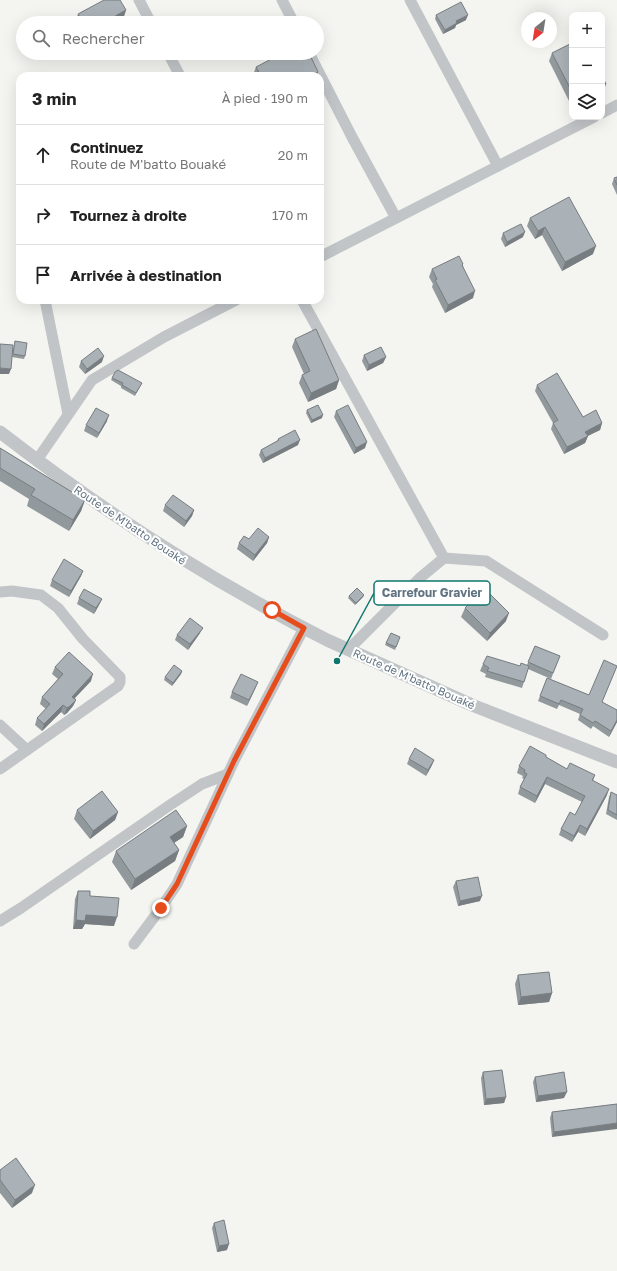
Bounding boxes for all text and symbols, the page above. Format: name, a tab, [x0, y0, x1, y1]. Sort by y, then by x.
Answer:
north arrow	[521, 12, 557, 48]
map controls	[569, 12, 605, 120]
button: +	[569, 12, 605, 48]
search box	[16, 16, 324, 60]
icon: search	[30, 27, 52, 49]
text: Rechercher	[62, 29, 145, 47]
button: −	[569, 48, 605, 84]
button: layers	[569, 84, 605, 120]
text: 3 min	[32, 88, 76, 109]
text: À pied · 190 m	[222, 90, 308, 106]
text: Continuez	[70, 138, 143, 156]
icon: ahead	[32, 144, 54, 166]
text: 20 m	[278, 147, 308, 163]
text: Route de M'batto Bouaké	[70, 156, 226, 172]
icon: right	[32, 204, 54, 226]
text: Tournez à droite	[70, 206, 187, 224]
text: 170 m	[272, 207, 308, 223]
icon: arrive	[32, 264, 54, 286]
text: Arrivée à destination	[70, 266, 222, 284]
street label: Route de M'batto Bouaké	[72, 482, 189, 567]
callout: Carrefour Gravier	[374, 581, 490, 605]
text: Carrefour Gravier	[382, 585, 482, 600]
route start	[263, 601, 281, 619]
street label: Route de M'batto Bouaké	[351, 646, 477, 711]
route end	[152, 899, 170, 917]

